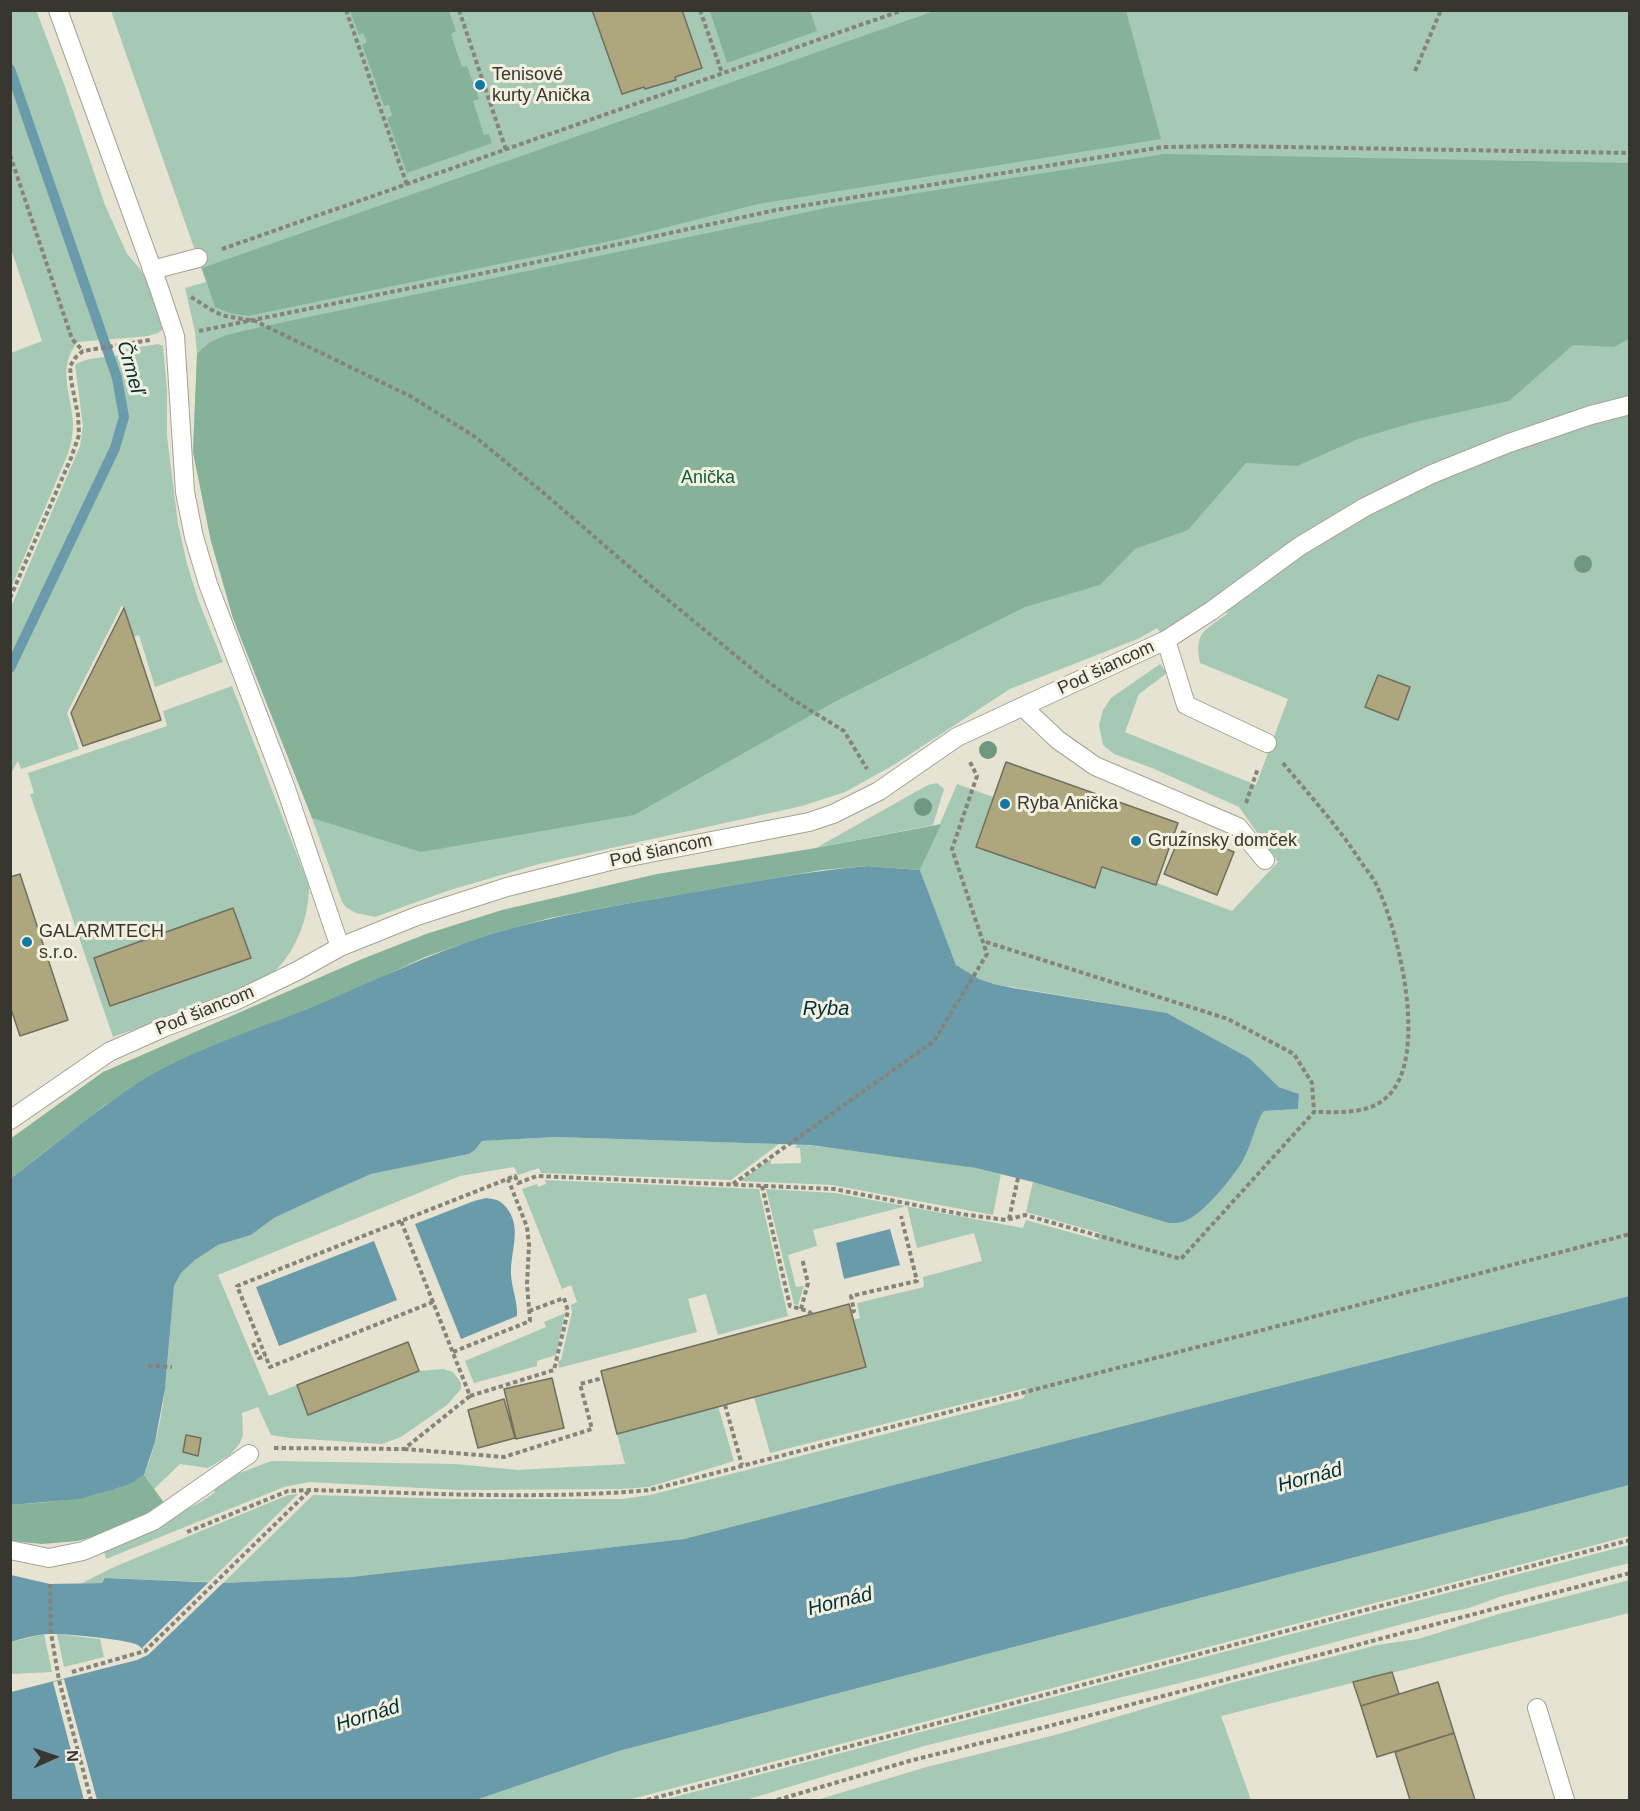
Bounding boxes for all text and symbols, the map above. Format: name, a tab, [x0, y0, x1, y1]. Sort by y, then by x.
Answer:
place label: Tenisové kurty Anička	[492, 64, 590, 106]
marker: Tenisové kurty Anička	[473, 78, 487, 92]
water label: Črmeľ	[111, 338, 149, 398]
park label: Anička	[681, 467, 735, 489]
street label: Pod šiancom	[1054, 636, 1158, 700]
place label: Ryba Anička	[1017, 793, 1118, 815]
marker: Ryba Anička	[998, 797, 1012, 811]
street label: Pod šiancom	[608, 830, 714, 872]
place label: Gruzínsky domček	[1148, 830, 1297, 852]
marker: Gruzínsky domček	[1129, 834, 1143, 848]
place label: GALARMTECH s.r.o.	[39, 921, 164, 964]
marker: GALARMTECH s.r.o.	[20, 935, 34, 949]
street label: Pod šiancom	[153, 981, 257, 1041]
water label: Ryba	[803, 997, 849, 1021]
water label: Hornád	[1275, 1458, 1345, 1498]
water label: Hornád	[805, 1582, 875, 1622]
water label: Hornád	[333, 1695, 403, 1737]
north arrow	[24, 1727, 84, 1787]
text: N	[64, 1750, 81, 1762]

